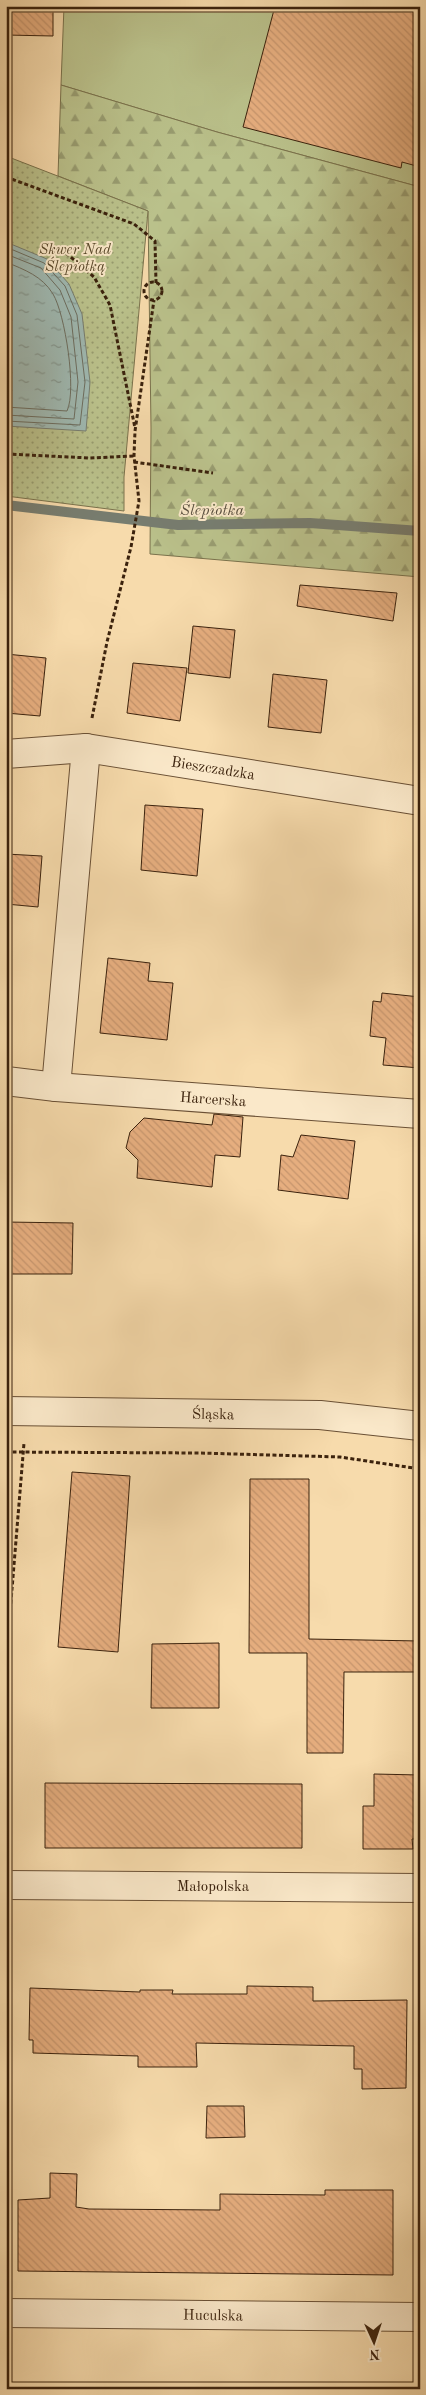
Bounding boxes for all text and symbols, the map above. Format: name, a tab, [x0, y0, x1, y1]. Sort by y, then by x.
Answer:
park label: Skwer Nad Ślepiotką	[39, 243, 112, 275]
water label: Ślepiotka	[180, 500, 244, 519]
street label: Bieszczadzka	[170, 755, 256, 784]
street label: Harcerska	[179, 1091, 247, 1110]
street label: Śląska	[192, 1404, 235, 1423]
street label: Małopolska	[177, 1880, 250, 1895]
street label: Huculska	[183, 2308, 244, 2325]
north arrow	[348, 2318, 398, 2368]
text: N	[369, 2347, 380, 2361]

